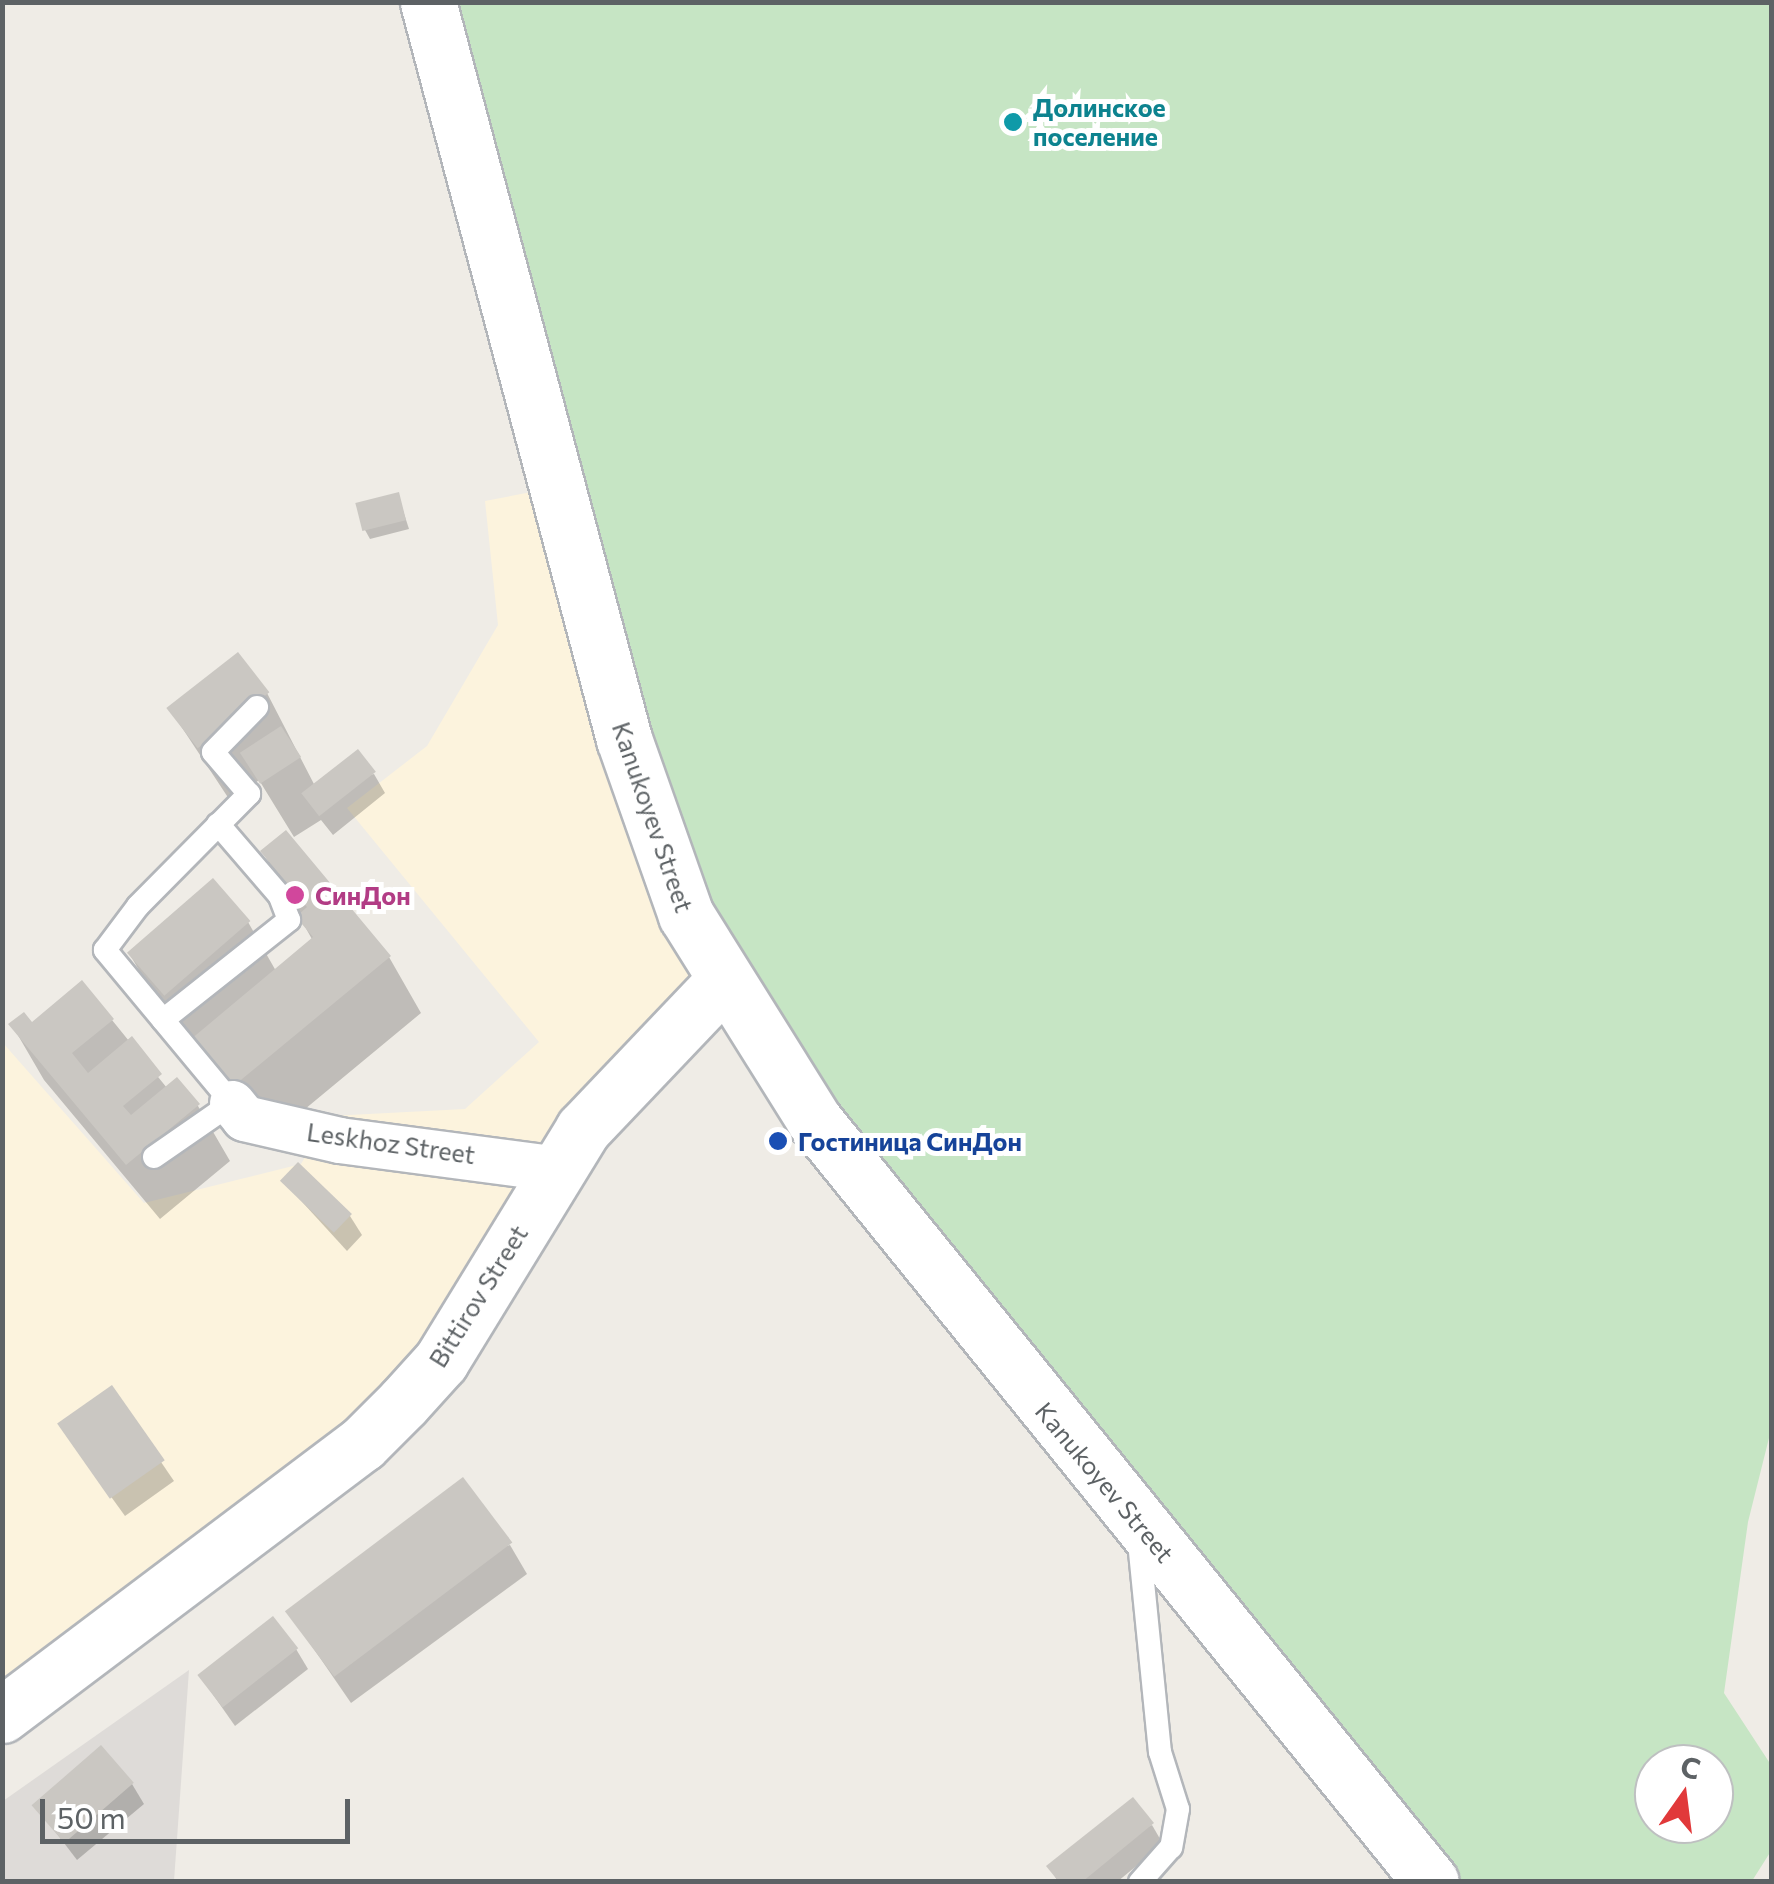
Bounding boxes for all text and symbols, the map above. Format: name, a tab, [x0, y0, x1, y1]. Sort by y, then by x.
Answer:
place label: Долинское поселение	[1033, 93, 1166, 152]
marker: Долинское поселение	[1002, 111, 1024, 133]
street label: Kanukoyev Street	[606, 718, 700, 916]
place label: СинДон	[315, 880, 411, 910]
marker: СинДон	[284, 884, 306, 906]
street label: Leskhoz Street	[305, 1116, 477, 1170]
place label: Гостиница СинДон	[798, 1126, 1022, 1156]
marker: Гостиница СинДон	[767, 1130, 789, 1152]
street label: Bittirov Street	[422, 1219, 534, 1373]
street label: Kanukoyev Street	[1029, 1396, 1181, 1568]
north arrow	[1634, 1744, 1734, 1844]
text: С	[1677, 1748, 1704, 1786]
scale bar	[45, 1779, 355, 1841]
text: 50 m	[57, 1798, 126, 1835]

